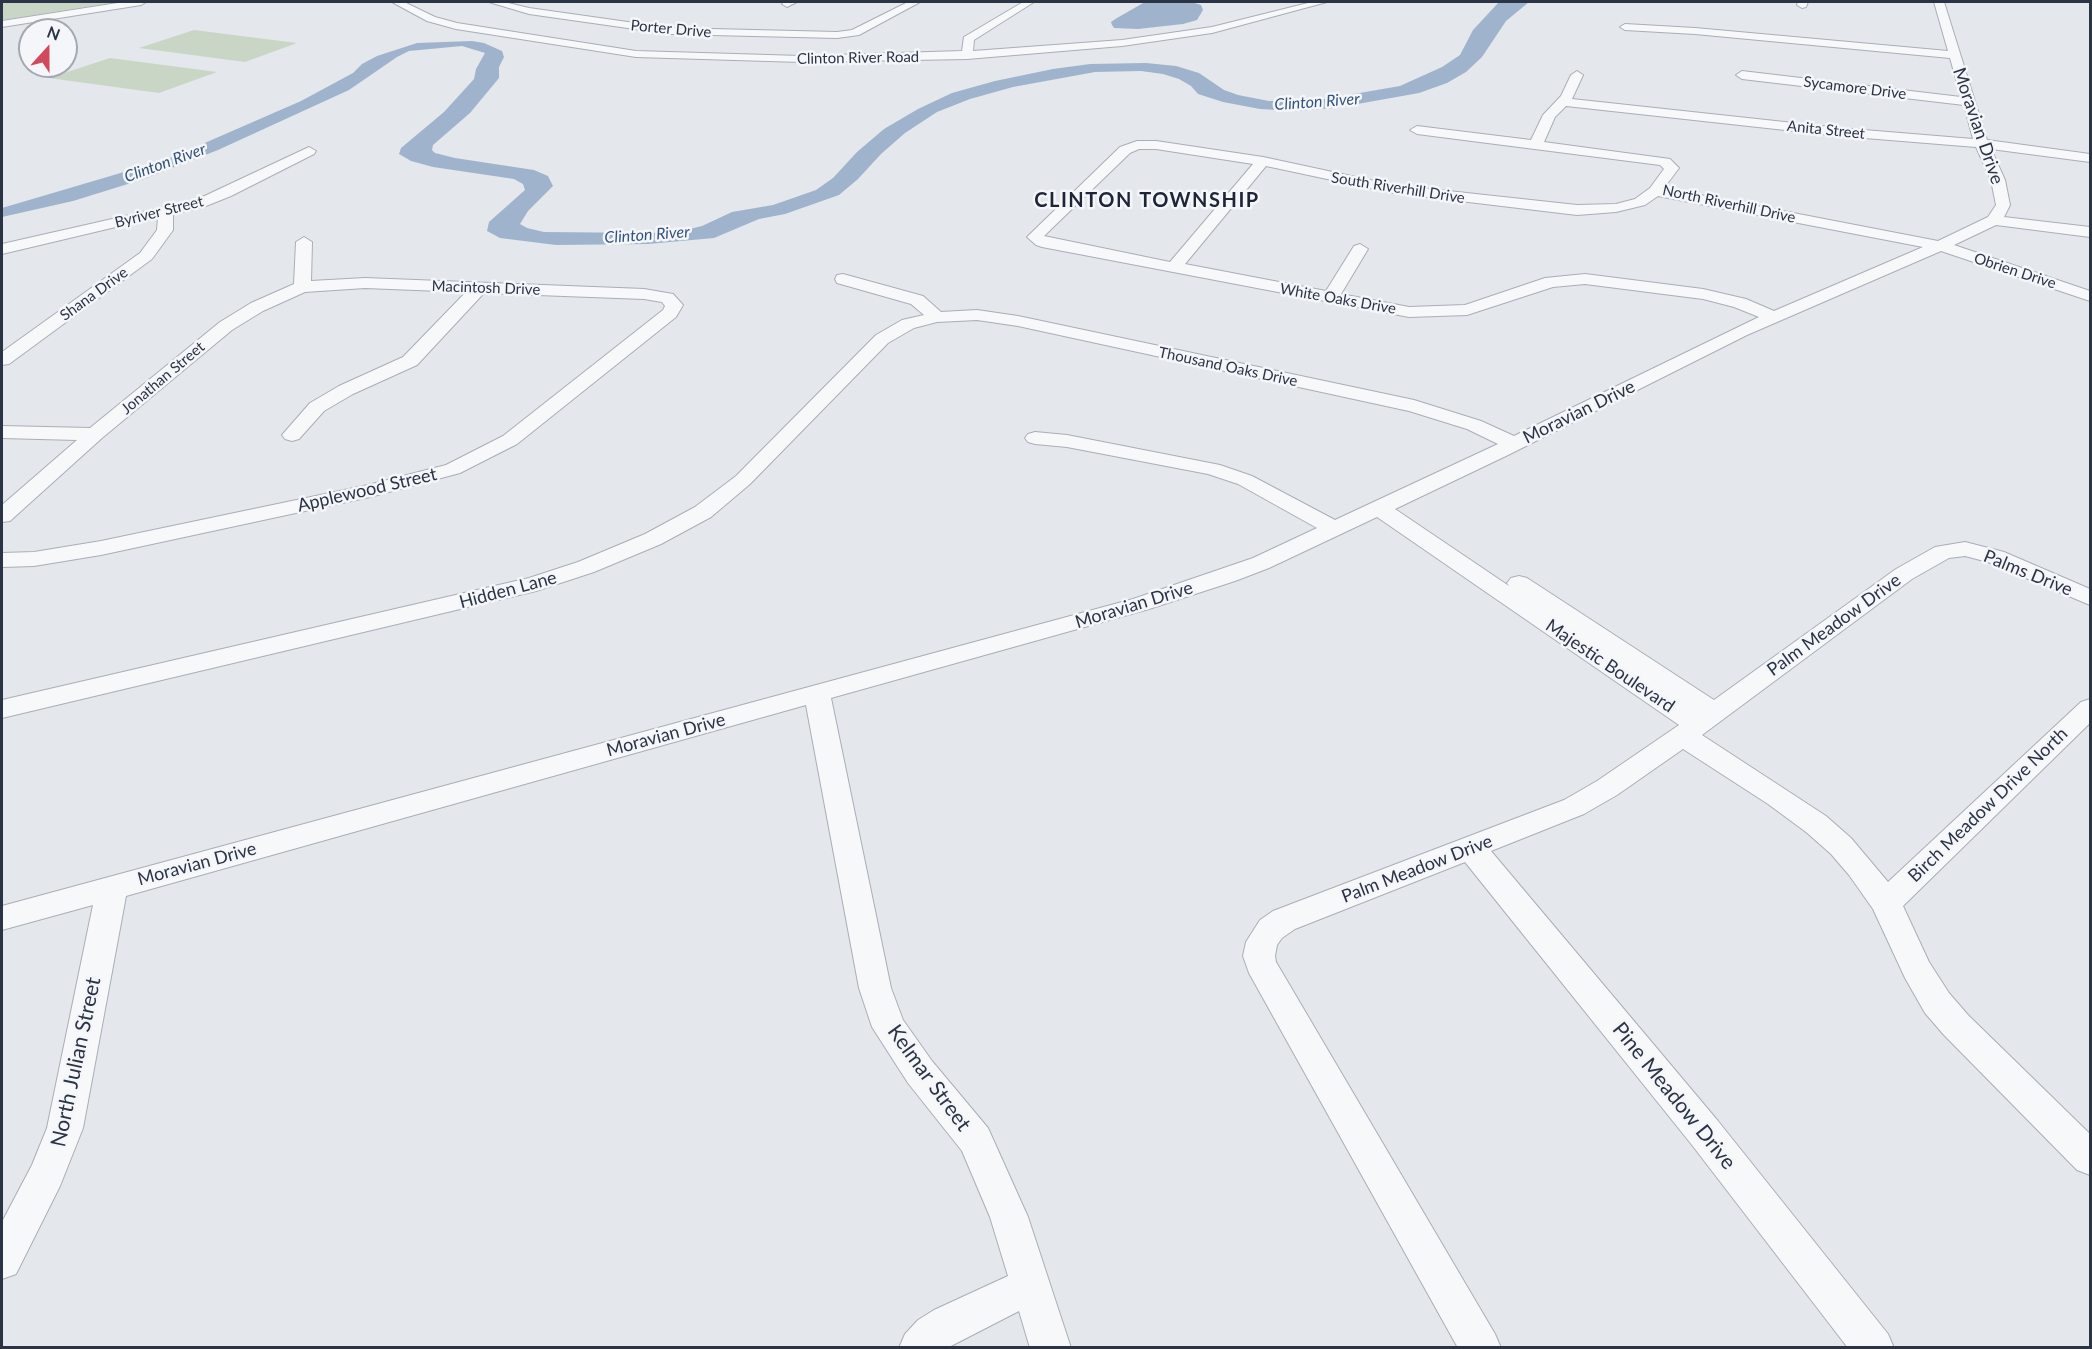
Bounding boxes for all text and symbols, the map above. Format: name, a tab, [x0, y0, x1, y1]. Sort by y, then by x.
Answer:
street label: Porter Drive	[630, 17, 712, 41]
north arrow	[18, 18, 78, 78]
text: N	[45, 22, 63, 44]
street label: Clinton River Road	[797, 48, 919, 68]
street label: Moravian Drive	[1948, 65, 2008, 187]
street label: Sycamore Drive	[1803, 73, 1907, 103]
water label: Clinton River	[1274, 89, 1360, 115]
street label: Anita Street	[1786, 117, 1866, 143]
water label: Clinton River	[122, 139, 208, 187]
street label: South Riverhill Drive	[1330, 169, 1466, 207]
street label: North Riverhill Drive	[1661, 181, 1797, 227]
district label: CLINTON TOWNSHIP	[1034, 189, 1260, 213]
street label: Byriver Street	[113, 192, 205, 232]
water label: Clinton River	[604, 222, 690, 248]
street label: Obrien Drive	[1972, 249, 2058, 293]
street label: Shana Drive	[57, 263, 131, 325]
street label: Macintosh Drive	[431, 277, 541, 299]
street label: White Oaks Drive	[1279, 280, 1397, 318]
street label: Jonathan Street	[118, 338, 208, 418]
street label: Thousand Oaks Drive	[1157, 343, 1299, 391]
street label: Moravian Drive	[1519, 376, 1639, 448]
street label: Applewood Street	[295, 463, 439, 517]
street label: Palms Drive	[1980, 545, 2076, 601]
street label: Hidden Lane	[457, 567, 559, 613]
street label: Palm Meadow Drive	[1763, 569, 1905, 681]
street label: Moravian Drive	[1073, 577, 1195, 633]
street label: Majestic Boulevard	[1541, 615, 1679, 717]
street label: Moravian Drive	[604, 709, 728, 761]
street label: Birch Meadow Drive North	[1904, 723, 2072, 887]
street label: Palm Meadow Drive	[1339, 830, 1495, 908]
street label: Moravian Drive	[135, 838, 259, 890]
street label: North Julian Street	[46, 975, 106, 1149]
street label: Pine Meadow Drive	[1607, 1017, 1741, 1175]
street label: Kelmar Street	[882, 1020, 976, 1136]

